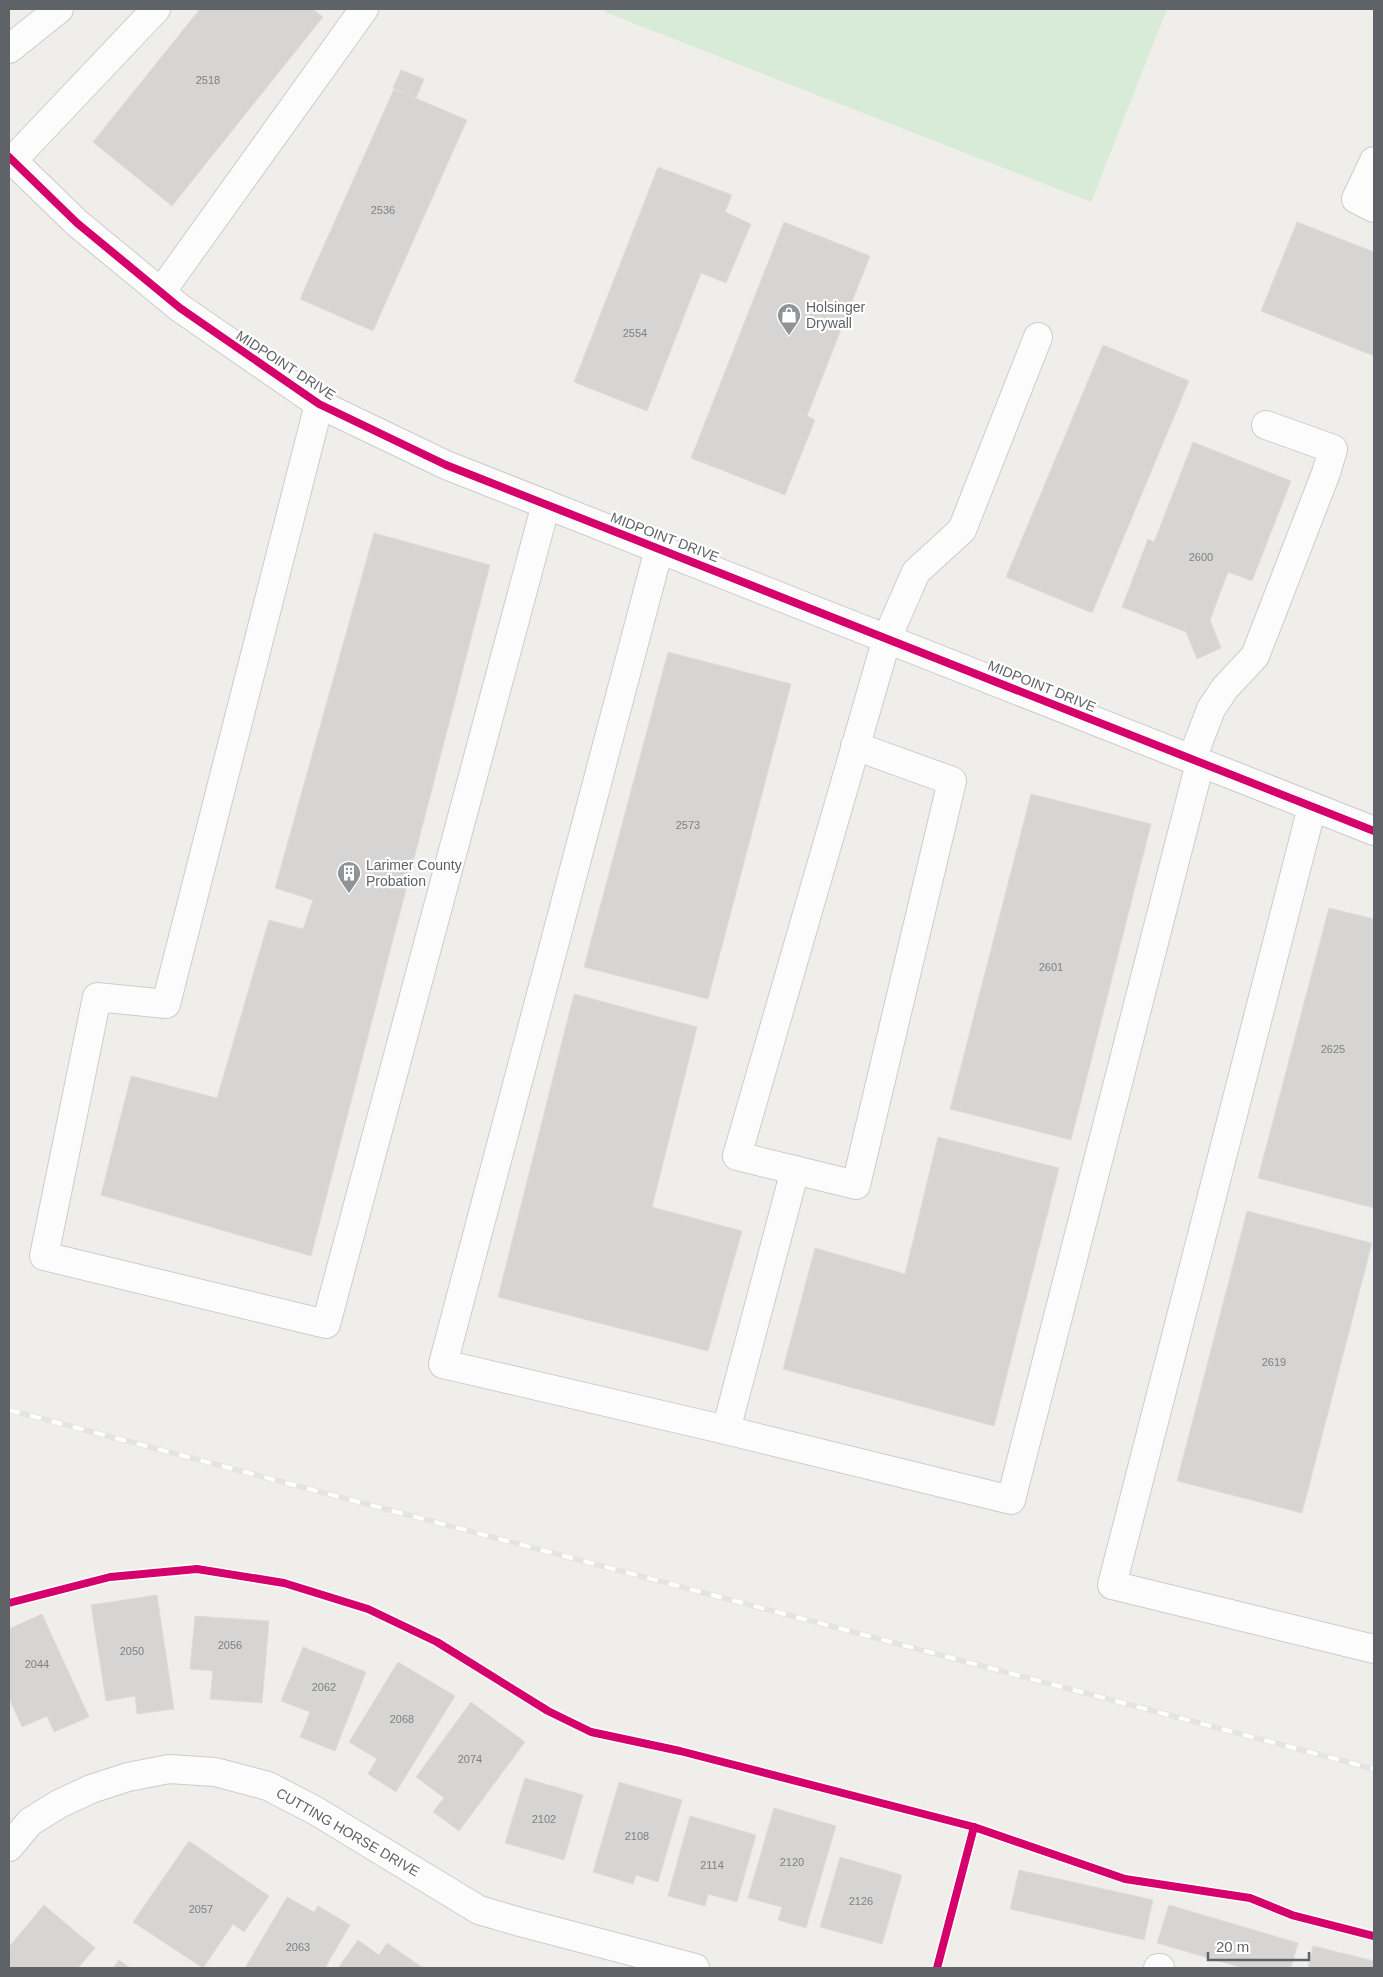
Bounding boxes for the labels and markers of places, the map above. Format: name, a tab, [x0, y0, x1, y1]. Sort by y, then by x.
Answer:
place label: Holsinger Drywall	[806, 299, 865, 331]
shop icon: Holsinger Drywall	[776, 302, 802, 336]
place label: Larimer County Probation	[366, 857, 462, 889]
building icon: Larimer County Probation	[336, 860, 362, 894]

